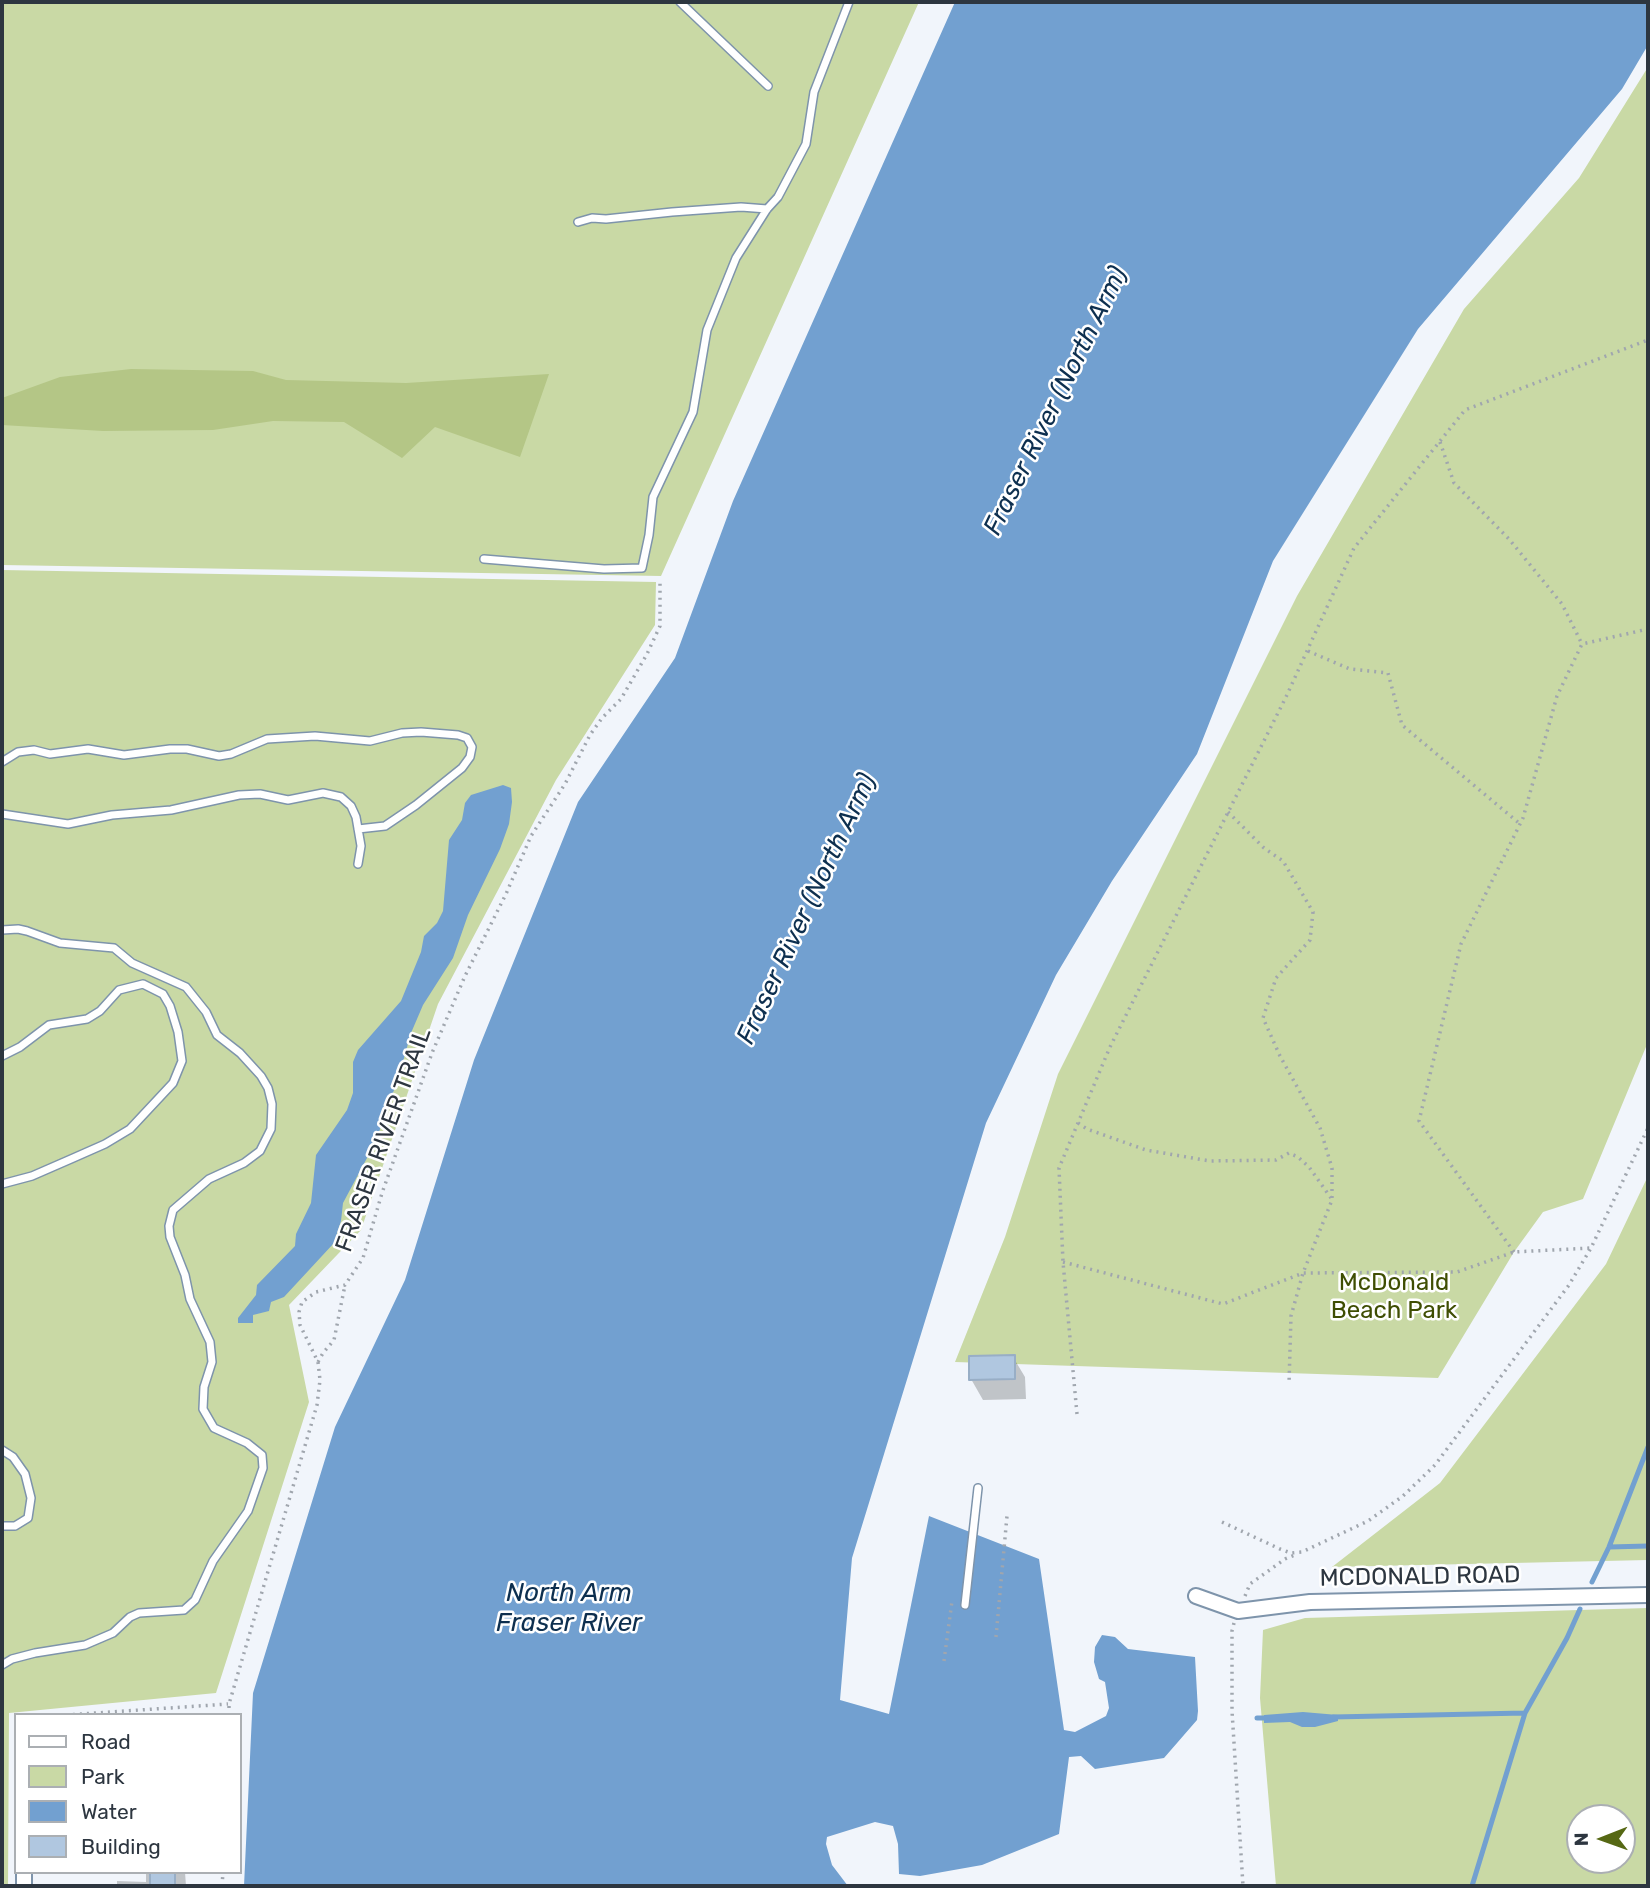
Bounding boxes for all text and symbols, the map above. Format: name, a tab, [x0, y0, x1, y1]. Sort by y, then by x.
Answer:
water label: Fraser River (North Arm)	[977, 262, 1135, 540]
water label: Fraser River (North Arm)	[731, 769, 883, 1049]
street label: FRASER RIVER TRAIL	[330, 1024, 438, 1256]
park label: McDonald Beach Park	[1331, 1269, 1457, 1325]
street label: MCDONALD ROAD	[1319, 1561, 1521, 1593]
water label: North Arm Fraser River	[496, 1577, 642, 1638]
legend	[14, 1713, 242, 1874]
text: Road	[81, 1729, 131, 1754]
text: Park	[81, 1764, 125, 1789]
text: Water	[81, 1799, 137, 1824]
north arrow	[1566, 1804, 1636, 1874]
text: N	[1570, 1832, 1593, 1846]
text: Building	[81, 1834, 161, 1859]

